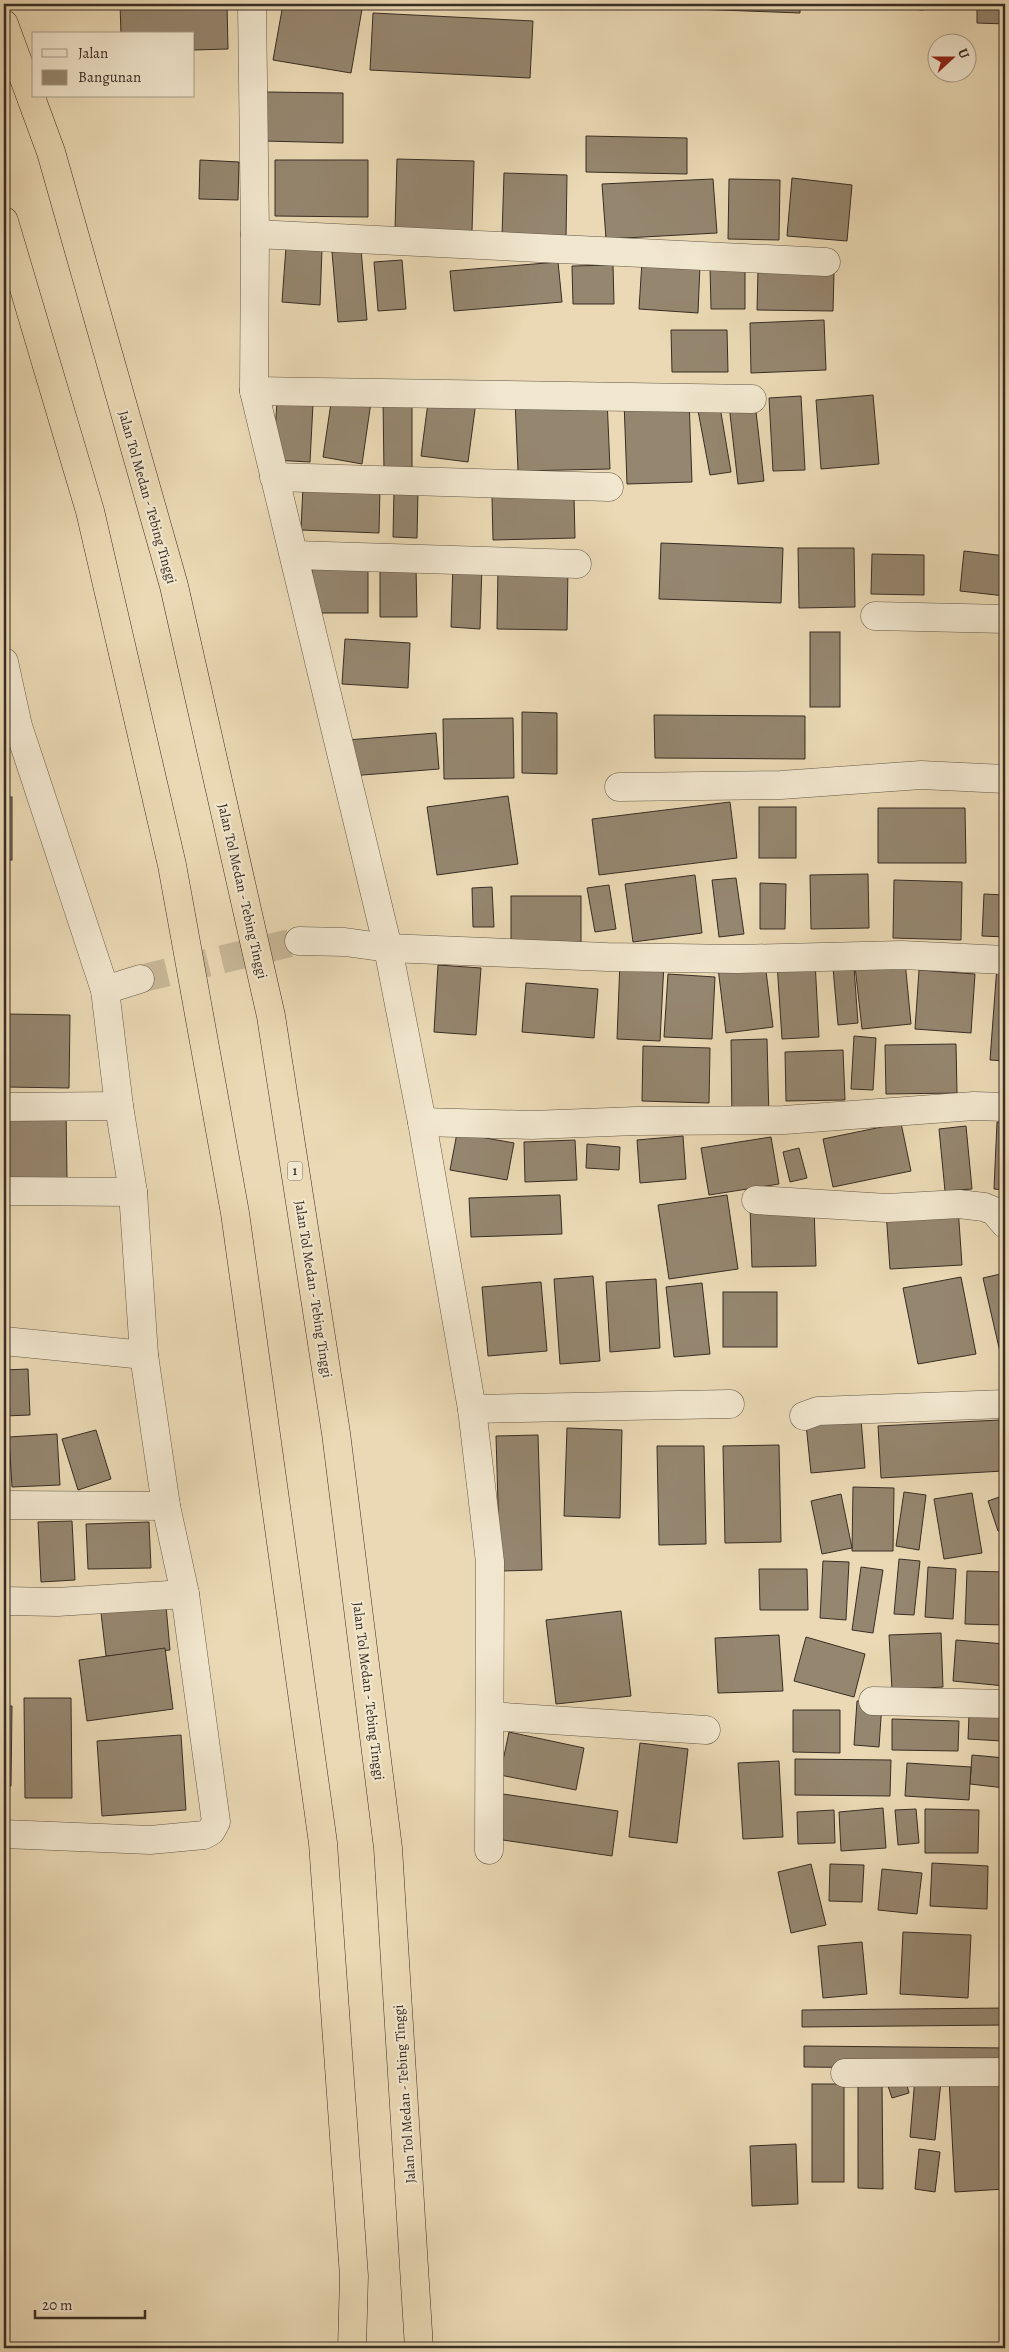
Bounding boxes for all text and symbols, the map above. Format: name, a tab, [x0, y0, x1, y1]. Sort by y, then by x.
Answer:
legend	[32, 32, 195, 98]
north arrow	[926, 32, 976, 82]
text: Jalan	[78, 43, 108, 63]
text: U	[953, 46, 974, 61]
text: Bangunan	[78, 67, 141, 87]
street label: Jalan Tol Medan - Tebing Tinggi	[114, 408, 181, 586]
street label: Jalan Tol Medan - Tebing Tinggi	[213, 802, 272, 981]
road number: 1	[288, 1162, 302, 1180]
street label: Jalan Tol Medan - Tebing Tinggi	[290, 1199, 337, 1379]
street label: Jalan Tol Medan - Tebing Tinggi	[348, 1601, 389, 1781]
street label: Jalan Tol Medan - Tebing Tinggi	[389, 2004, 420, 2184]
scale bar	[35, 2287, 145, 2319]
text: 20 m	[42, 2295, 73, 2315]

